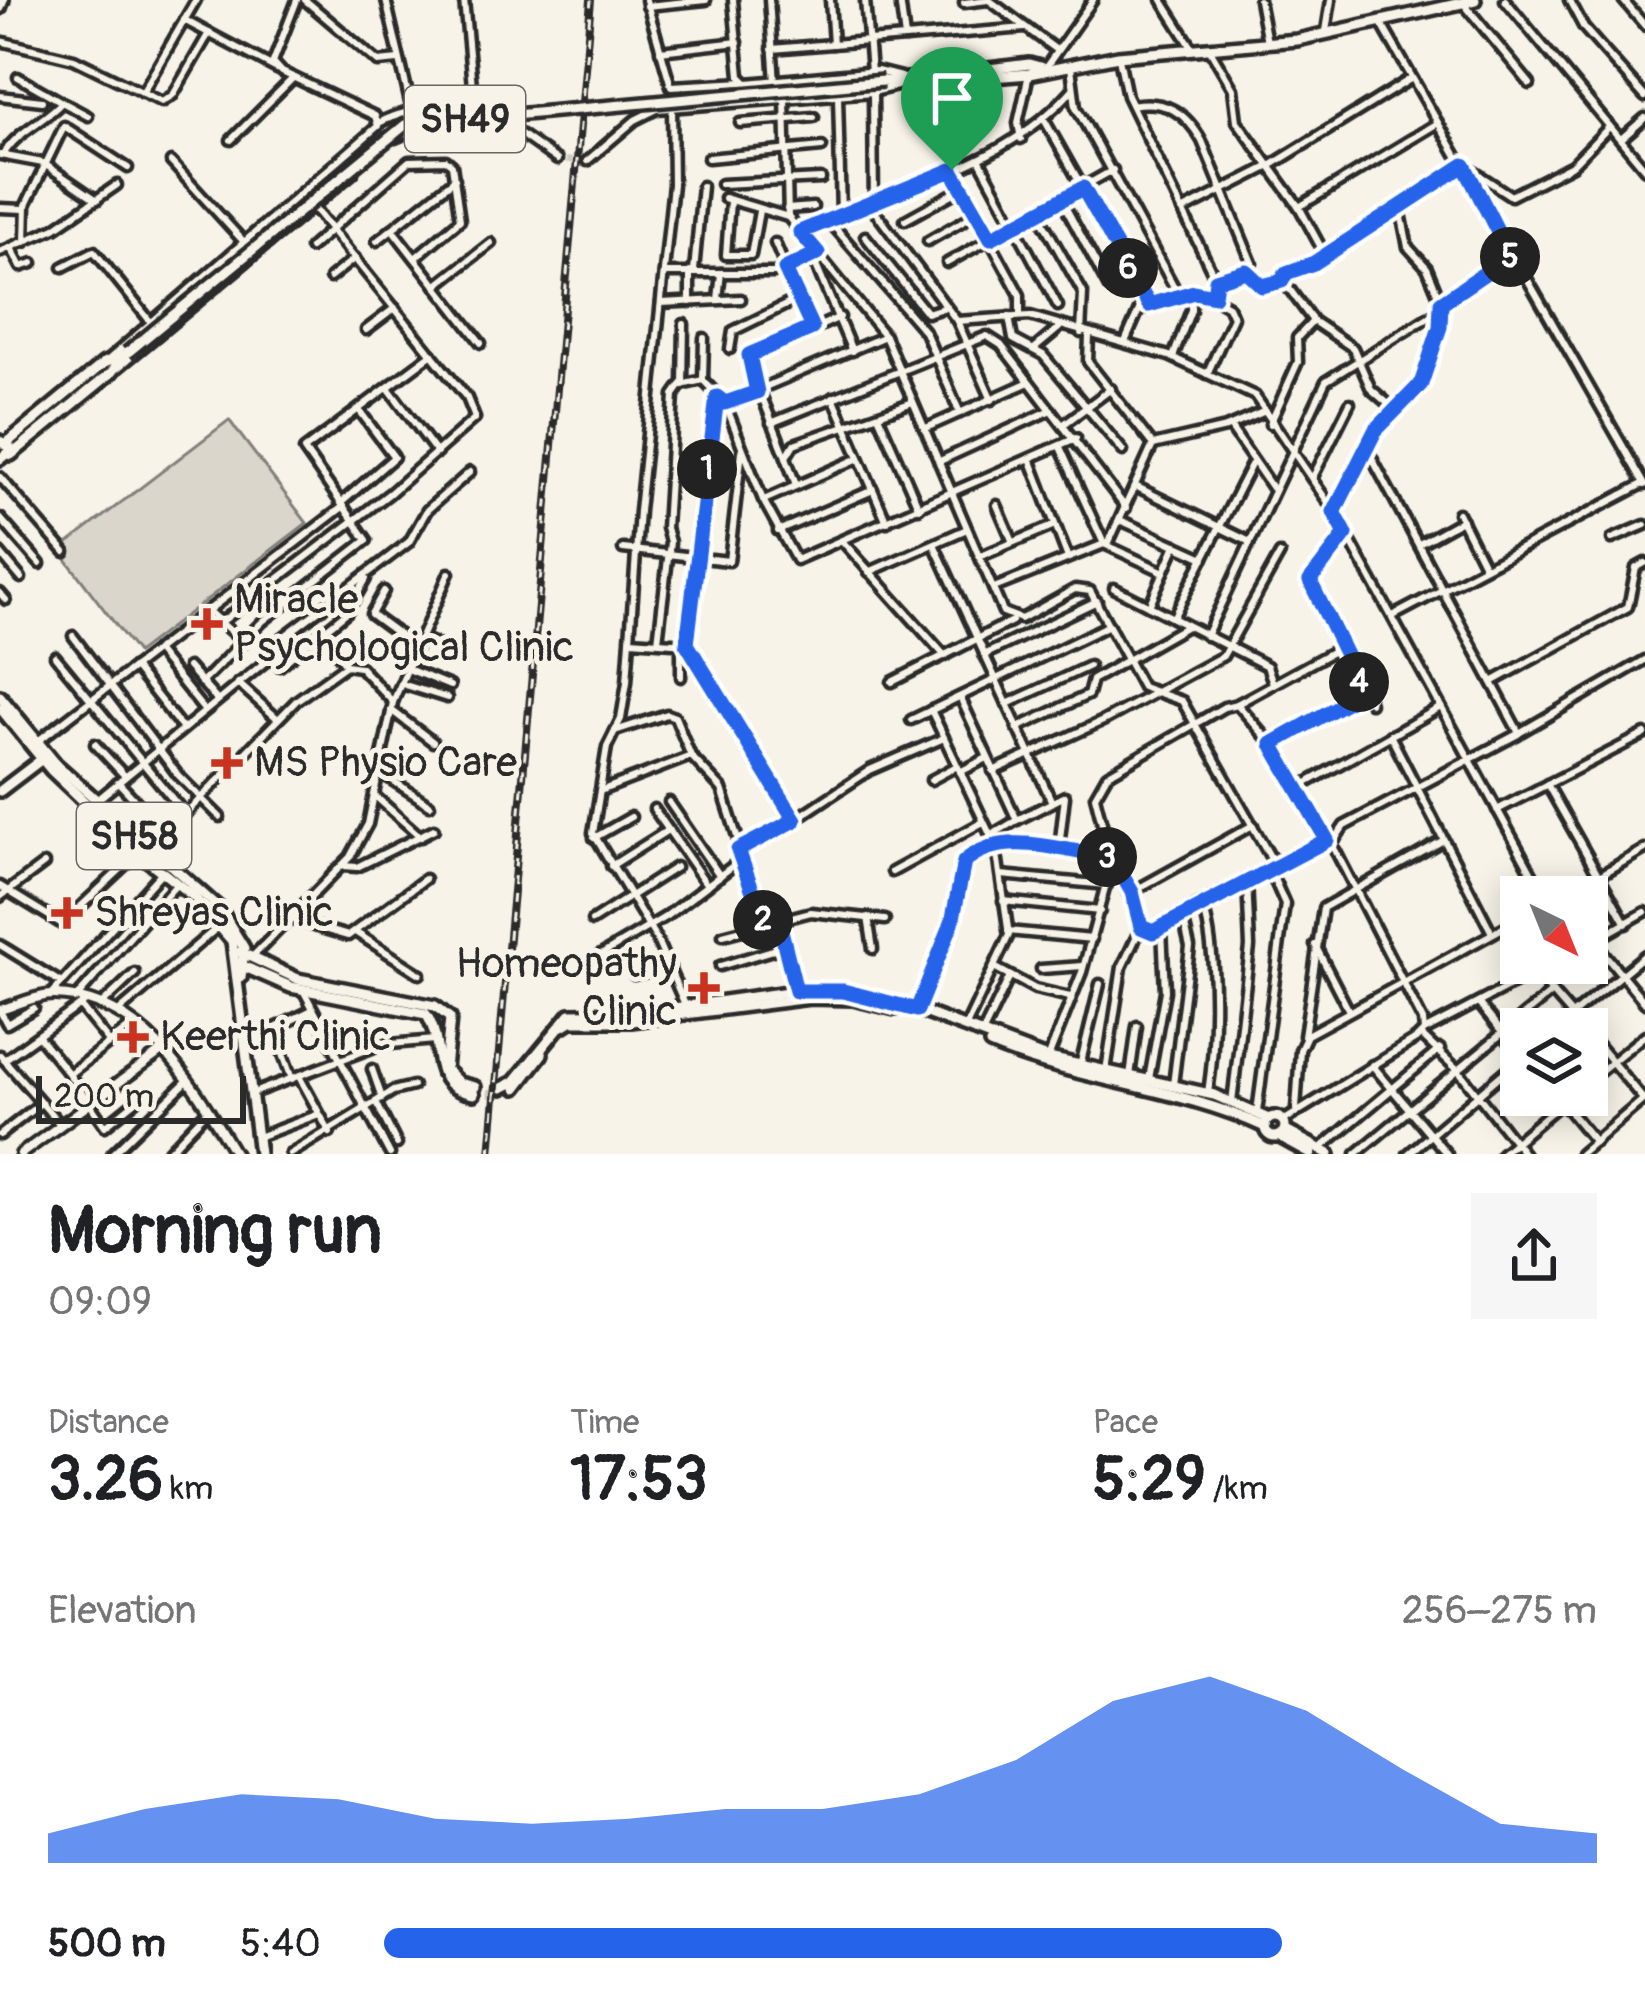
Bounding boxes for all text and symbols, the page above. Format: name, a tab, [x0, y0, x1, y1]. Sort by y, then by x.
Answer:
pin	[901, 47, 1003, 170]
icon: arrive	[919, 65, 985, 131]
road number: SH49	[405, 86, 525, 152]
pin: 5	[1480, 227, 1540, 287]
text: 5	[1501, 236, 1519, 277]
pin: 6	[1098, 238, 1158, 298]
text: 6	[1118, 247, 1138, 288]
pin: 1	[677, 439, 737, 499]
text: 1	[701, 448, 713, 489]
place label: Miracle Psychological Clinic	[234, 574, 574, 674]
marker: Miracle Psychological Clinic	[191, 608, 223, 640]
pin: 4	[1329, 652, 1389, 712]
text: 4	[1349, 661, 1369, 702]
place label: MS Physio Care	[254, 737, 517, 789]
marker: MS Physio Care	[211, 747, 243, 779]
road number: SH58	[77, 803, 191, 869]
pin: 3	[1077, 827, 1137, 887]
text: 3	[1098, 836, 1116, 877]
north arrow	[1500, 876, 1608, 984]
map controls	[1500, 876, 1608, 1116]
place label: Shreyas Clinic	[94, 887, 334, 939]
pin: 2	[733, 890, 793, 950]
marker: Shreyas Clinic	[51, 897, 83, 929]
text: 2	[754, 899, 772, 940]
place label: Homeopathy Clinic	[455, 938, 677, 1038]
marker: Homeopathy Clinic	[688, 972, 720, 1004]
button: layers	[1500, 1008, 1608, 1116]
place label: Keerthi Clinic	[160, 1011, 391, 1063]
marker: Keerthi Clinic	[117, 1021, 149, 1053]
scale bar	[36, 1070, 246, 1123]
text: 200 m	[54, 1076, 154, 1117]
text: Morning run	[48, 1190, 382, 1273]
button: share	[1471, 1193, 1597, 1319]
text: 09:09	[48, 1277, 152, 1326]
text: Distance	[48, 1402, 169, 1443]
text: Time	[570, 1402, 639, 1443]
text: Pace	[1093, 1402, 1158, 1443]
text: 3.26	[48, 1443, 163, 1518]
text: 17:53	[570, 1443, 708, 1518]
text: 5:29	[1093, 1443, 1206, 1518]
text: km	[163, 1468, 213, 1509]
text: /km	[1206, 1468, 1268, 1509]
text: Elevation	[48, 1586, 197, 1635]
text: 256–275 m	[1402, 1586, 1597, 1635]
text: 500 m	[48, 1919, 166, 1968]
text: 5:40	[240, 1919, 321, 1968]

